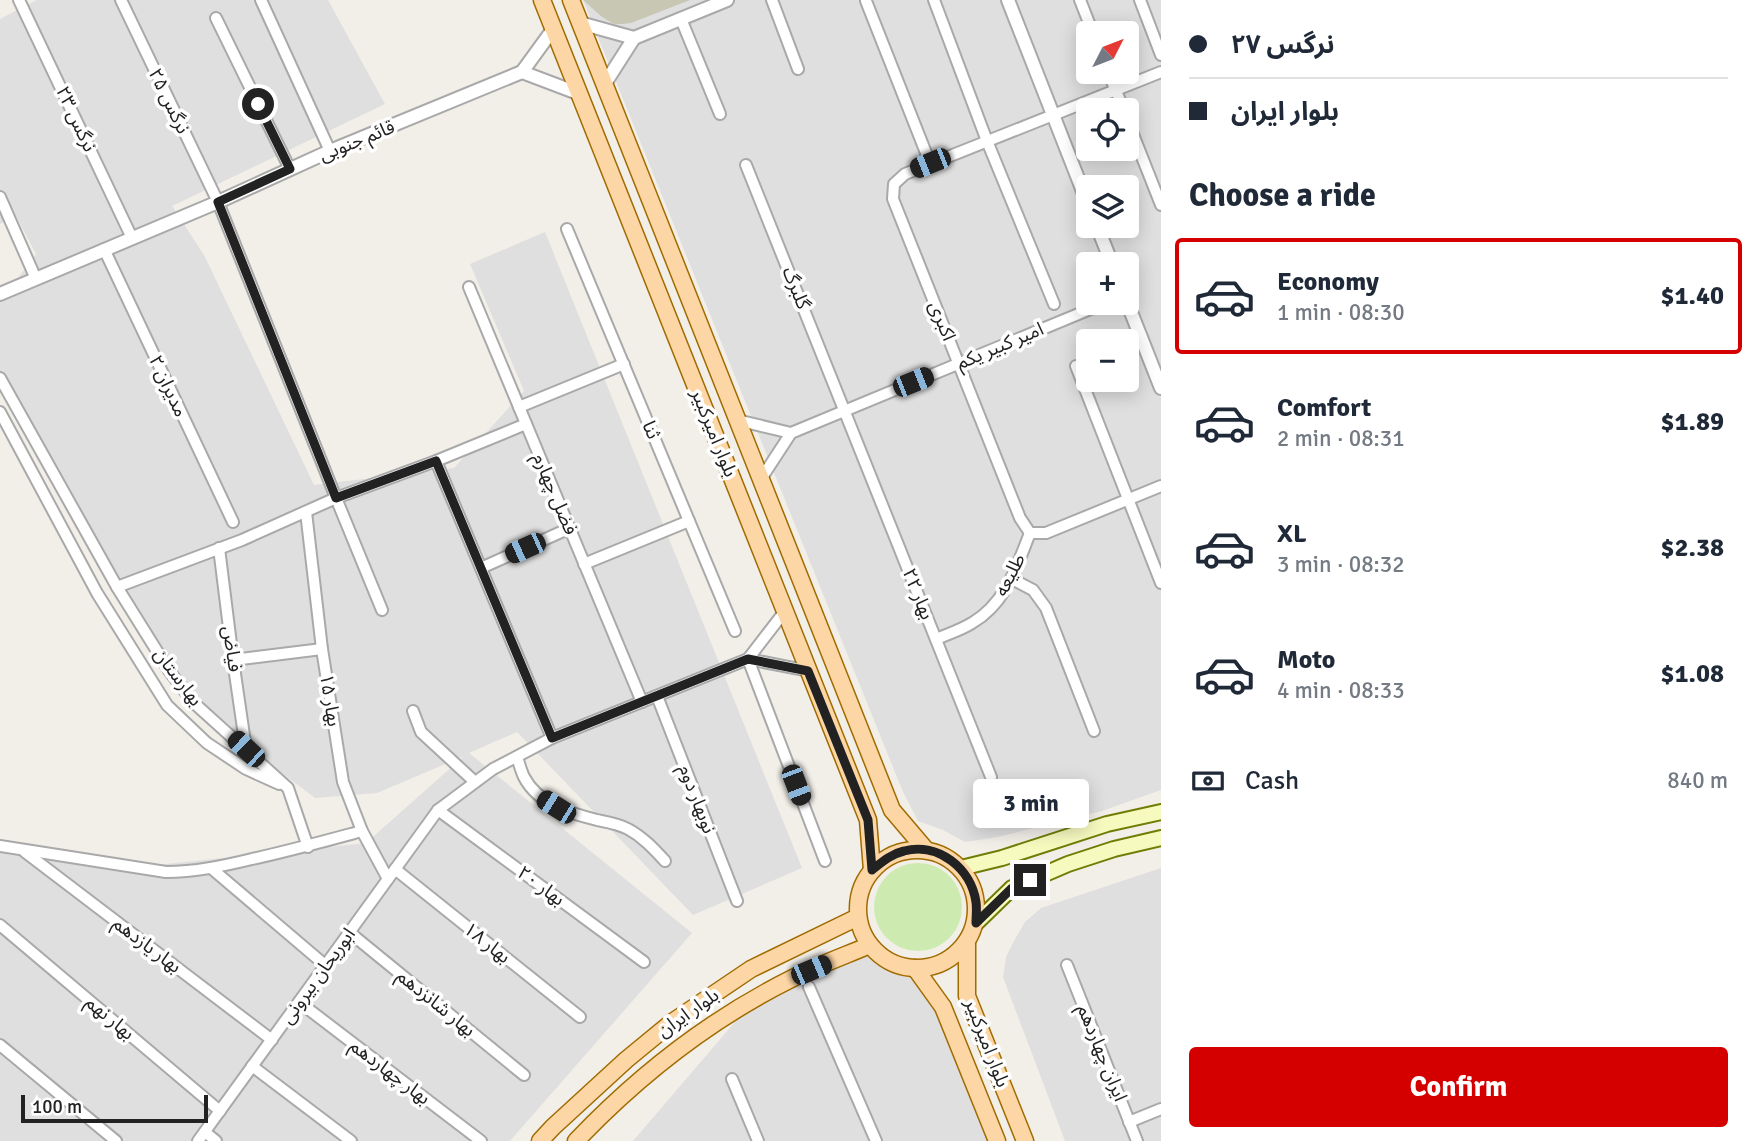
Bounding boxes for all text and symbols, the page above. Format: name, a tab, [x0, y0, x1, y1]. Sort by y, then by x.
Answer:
north arrow	[1076, 21, 1139, 84]
map controls	[1076, 21, 1139, 392]
text: نرگس ۲۷	[1231, 29, 1335, 61]
street label: نرگس ۲۵	[143, 64, 195, 138]
street label: نرگس ۲۳	[50, 82, 102, 156]
route start	[242, 88, 274, 120]
text: بلوار ایران	[1231, 96, 1339, 128]
button: locate	[1076, 98, 1139, 161]
street label: قائم جنوبی	[316, 115, 399, 169]
car	[907, 145, 954, 181]
button: layers	[1076, 175, 1139, 238]
text: Choose a ride	[1189, 176, 1376, 215]
button: +	[1076, 252, 1139, 315]
street label: گلبرگ	[777, 263, 816, 314]
icon: car	[1193, 265, 1256, 328]
text: Economy	[1277, 266, 1379, 298]
text: $1.40	[1660, 280, 1724, 312]
street label: اکبری	[923, 298, 961, 344]
text: 1 min · 08:30	[1277, 298, 1405, 327]
street label: امیر کبیر یکم	[953, 317, 1048, 377]
button: −	[1076, 329, 1139, 392]
street label: مدیران ۲	[143, 351, 193, 421]
car	[890, 364, 937, 400]
street label: بلوار امیرکبیر	[685, 385, 743, 481]
icon: car	[1193, 391, 1256, 454]
text: Comfort	[1277, 392, 1371, 424]
text: $1.89	[1660, 406, 1724, 438]
street label: ثنا	[636, 417, 666, 443]
text: 2 min · 08:31	[1277, 424, 1405, 453]
street label: فضل چهارم	[525, 450, 583, 539]
icon: car	[1193, 517, 1256, 580]
text: XL	[1277, 518, 1307, 550]
car	[502, 530, 549, 566]
text: $2.38	[1660, 532, 1724, 564]
street label: طلیعه	[989, 549, 1031, 600]
text: 3 min · 08:32	[1277, 550, 1405, 579]
street label: بهار ۲۲	[897, 565, 939, 623]
street label: فیاض	[217, 625, 247, 673]
street label: بهارستان	[148, 643, 208, 711]
icon: car	[1193, 643, 1256, 706]
text: Moto	[1277, 644, 1335, 676]
text: $1.08	[1660, 658, 1724, 690]
street label: بهار ۱۵	[314, 672, 346, 728]
text: 4 min · 08:33	[1277, 676, 1405, 705]
car	[224, 727, 269, 771]
street label: نوبهار دوم	[671, 761, 721, 838]
car	[779, 762, 814, 808]
icon: cash	[1189, 762, 1227, 800]
text: Cash	[1245, 765, 1299, 797]
text: 840 m	[1667, 766, 1728, 795]
callout: 3 min	[972, 778, 1088, 828]
car	[533, 787, 580, 827]
text: 3 min	[1003, 789, 1059, 818]
street label: بهار ۲۰	[512, 861, 570, 911]
route end	[1014, 864, 1046, 896]
street label: بهار یازدهم	[107, 911, 186, 980]
street label: بهار ۱۸	[459, 917, 515, 969]
street label: ابوریحان بیرونی	[275, 923, 361, 1029]
car	[788, 952, 835, 988]
street label: بهار شانزدهم	[390, 964, 480, 1044]
street label: بلوار ایران	[652, 983, 724, 1043]
street label: بهار نهم	[79, 991, 139, 1047]
street label: بلوار امیرکبیر	[959, 994, 1015, 1091]
street label: ایران چهاردهم	[1070, 1001, 1132, 1106]
street label: بهار چهاردهم	[344, 1034, 435, 1112]
button: Confirm	[1189, 1047, 1728, 1127]
scale bar	[21, 1092, 208, 1124]
text: 100 m	[32, 1095, 82, 1119]

